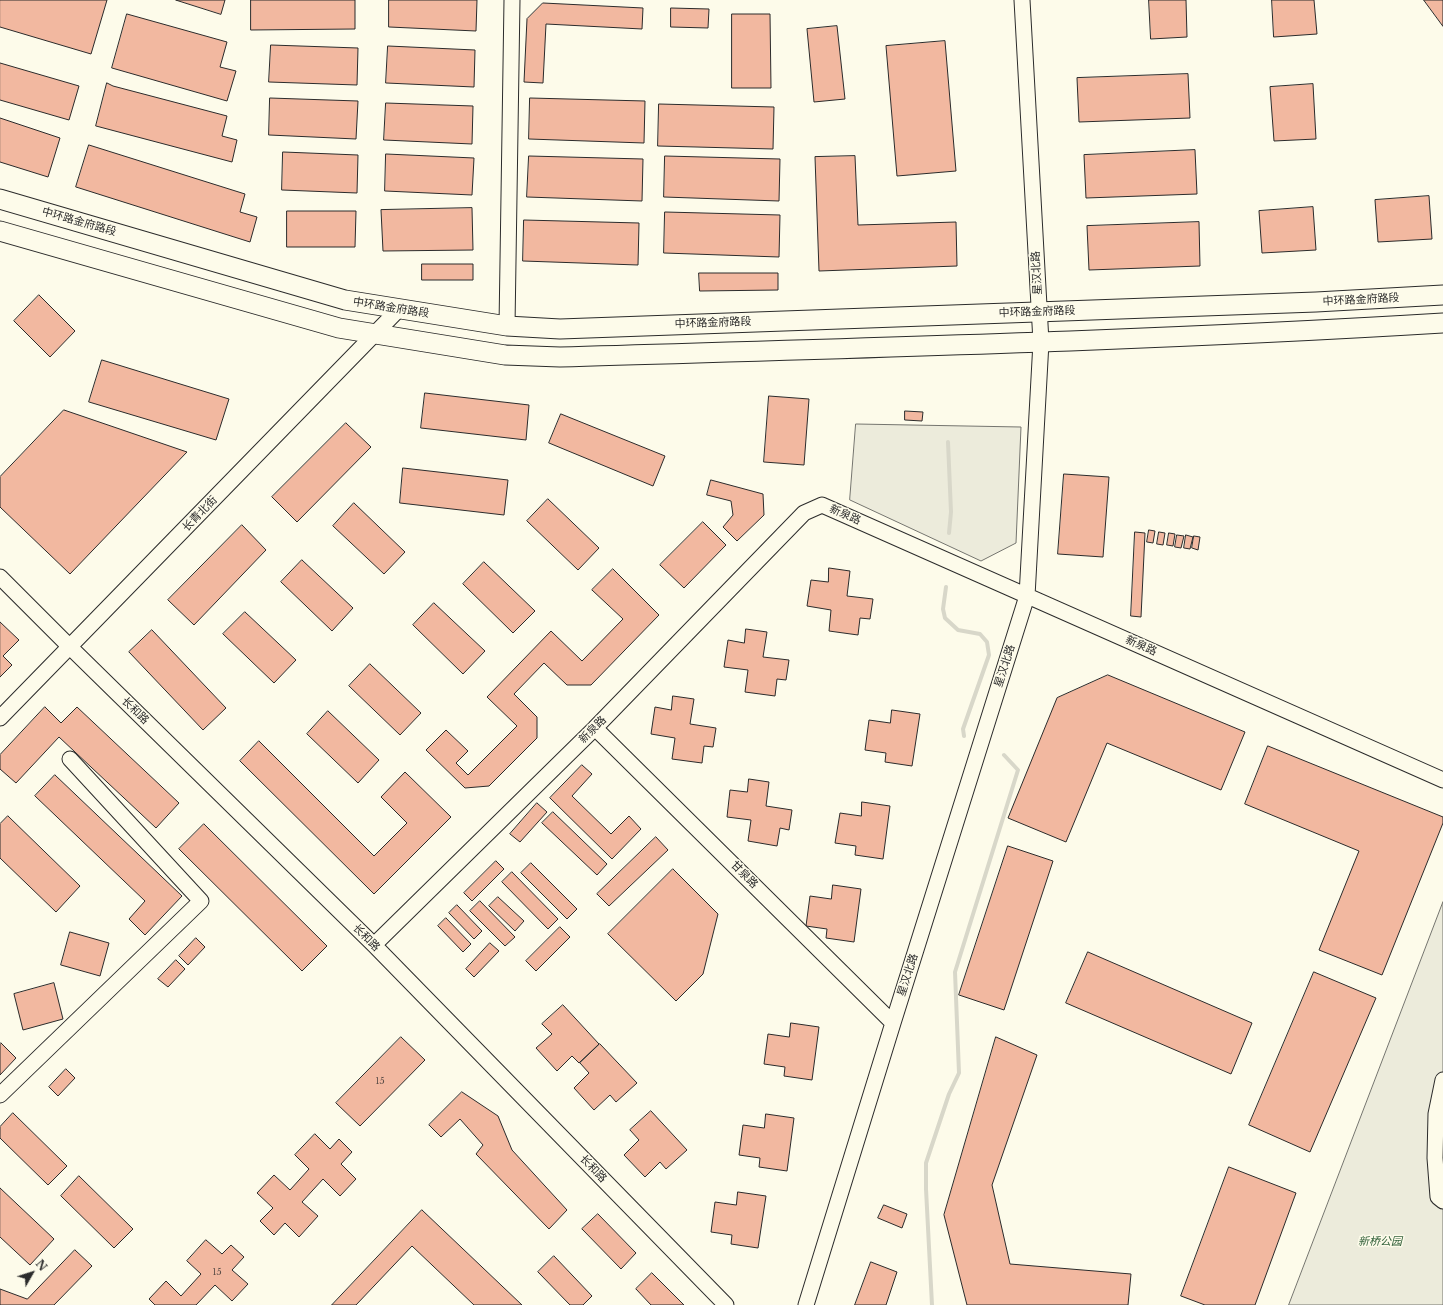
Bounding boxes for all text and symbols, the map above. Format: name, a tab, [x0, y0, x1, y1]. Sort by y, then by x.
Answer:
street label: 中环路金府路段	[40, 205, 118, 239]
street label: 星汉北路	[1029, 251, 1045, 295]
street label: 中环路金府路段	[1322, 291, 1400, 309]
street label: 中环路金府路段	[352, 295, 430, 321]
street label: 中环路金府路段	[998, 304, 1076, 320]
street label: 中环路金府路段	[674, 315, 752, 331]
street label: 长青北街	[180, 494, 220, 534]
street label: 新泉路	[827, 502, 863, 528]
street label: 新泉路	[1123, 633, 1159, 659]
street label: 星汉北路	[992, 643, 1018, 689]
street label: 长和路	[119, 695, 151, 727]
street label: 新泉路	[577, 714, 609, 746]
street label: 甘泉路	[728, 859, 760, 891]
street label: 长和路	[350, 922, 382, 954]
street label: 星汉北路	[895, 952, 921, 998]
house number: 15	[375, 1076, 385, 1086]
street label: 长和路	[577, 1153, 609, 1185]
park label: 新桥公园	[1358, 1235, 1402, 1249]
north arrow	[12, 1253, 52, 1293]
text: N	[33, 1257, 50, 1274]
house number: 15	[212, 1267, 222, 1277]

